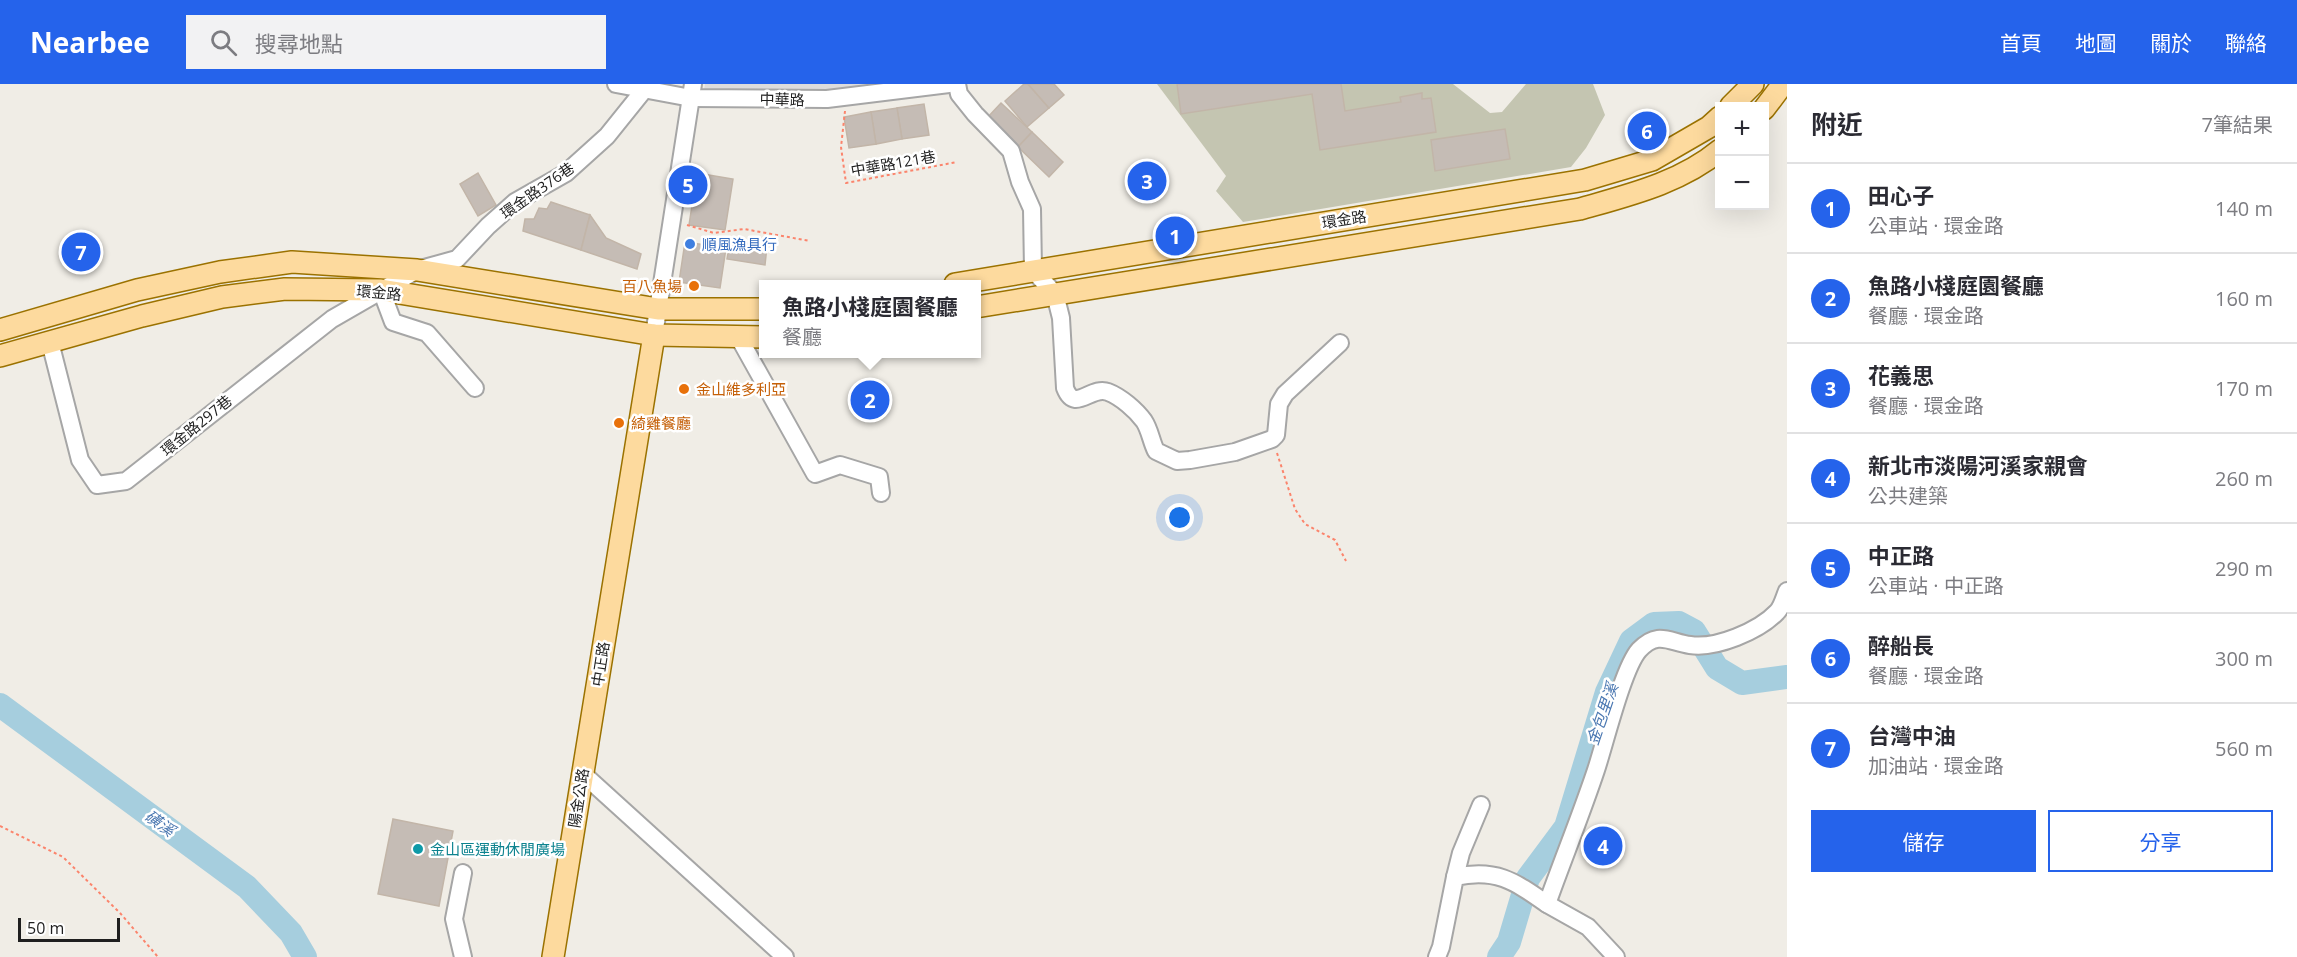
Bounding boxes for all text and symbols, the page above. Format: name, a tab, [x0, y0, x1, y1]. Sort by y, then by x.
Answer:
search box	[186, 15, 606, 69]
text: Nearbee	[30, 23, 150, 61]
icon: search	[207, 26, 240, 59]
text: 搜尋地點	[255, 28, 343, 58]
text: 首頁	[2000, 29, 2042, 57]
text: 地圖	[2075, 29, 2117, 57]
text: 關於	[2150, 29, 2192, 57]
text: 聯絡	[2225, 29, 2267, 57]
street label: 中華路	[759, 89, 805, 109]
map controls	[1715, 102, 1769, 210]
button: +	[1715, 102, 1769, 156]
text: 附近	[1811, 106, 1863, 142]
pin: 6	[1628, 108, 1666, 154]
text: 7筆結果	[2202, 111, 2273, 138]
street label: 中華路121巷	[849, 146, 937, 180]
button: −	[1715, 156, 1769, 210]
street label: 環金路376巷	[496, 157, 578, 223]
pin: 3	[1128, 158, 1166, 204]
pin: 5	[668, 162, 708, 208]
text: 田心子	[1868, 180, 1934, 210]
text: 1	[1825, 195, 1836, 222]
text: 140 m	[2215, 195, 2273, 222]
street label: 環金路	[1320, 206, 1368, 232]
text: 公車站 · 環金路	[1868, 212, 2004, 239]
pin: 1	[1156, 214, 1194, 258]
pin: 7	[62, 230, 100, 274]
place label: 順風漁具行	[702, 234, 777, 254]
marker: 順風漁具行	[683, 237, 697, 251]
text: 魚路小棧庭園餐廳	[1868, 270, 2044, 300]
place label: 百八魚場	[622, 276, 682, 296]
marker: 百八魚場	[687, 279, 701, 293]
street label: 環金路	[356, 280, 402, 304]
popup	[759, 280, 981, 358]
text: 2	[1825, 285, 1836, 312]
text: 160 m	[2215, 285, 2273, 312]
text: 魚路小棧庭園餐廳	[782, 291, 958, 321]
text: 餐廳 · 環金路	[1868, 302, 1984, 329]
text: 餐廳	[782, 323, 822, 350]
text: 花義思	[1868, 360, 1934, 390]
text: 3	[1825, 375, 1836, 402]
text: 170 m	[2215, 375, 2273, 402]
pin: 2	[850, 378, 890, 422]
place label: 金山維多利亞	[696, 379, 786, 399]
marker: 金山維多利亞	[677, 382, 691, 396]
street label: 環金路297巷	[156, 390, 236, 460]
text: 餐廳 · 環金路	[1868, 392, 1984, 419]
place label: 綺雞餐廳	[631, 413, 691, 433]
marker: 綺雞餐廳	[612, 416, 626, 430]
text: 新北市淡陽河溪家親會	[1868, 450, 2088, 480]
text: 4	[1825, 465, 1836, 492]
text: 260 m	[2215, 465, 2273, 492]
text: 公共建築	[1868, 482, 1948, 509]
your location	[1165, 503, 1194, 532]
text: 中正路	[1868, 540, 1934, 570]
text: 5	[1825, 555, 1836, 582]
text: 290 m	[2215, 555, 2273, 582]
text: 公車站 · 中正路	[1868, 572, 2004, 599]
text: 醉船長	[1868, 630, 1934, 660]
street label: 中正路	[587, 640, 613, 688]
text: 6	[1825, 645, 1836, 672]
text: 300 m	[2215, 645, 2273, 672]
text: 餐廳 · 環金路	[1868, 662, 1984, 689]
water label: 金包里溪	[1581, 678, 1623, 748]
text: 台灣中油	[1868, 720, 1956, 750]
text: 7	[1825, 735, 1836, 762]
text: 560 m	[2215, 735, 2273, 762]
text: 加油站 · 環金路	[1868, 752, 2004, 779]
street label: 陽金公路	[563, 767, 593, 829]
water label: 磺溪	[141, 805, 181, 842]
button: 儲存	[1811, 810, 2036, 872]
button: 分享	[2048, 810, 2273, 872]
pin: 4	[1584, 824, 1622, 868]
place label: 金山區運動休閒廣場	[430, 839, 565, 859]
marker: 金山區運動休閒廣場	[411, 842, 425, 856]
scale bar	[18, 915, 120, 942]
text: 50 m	[27, 917, 64, 939]

